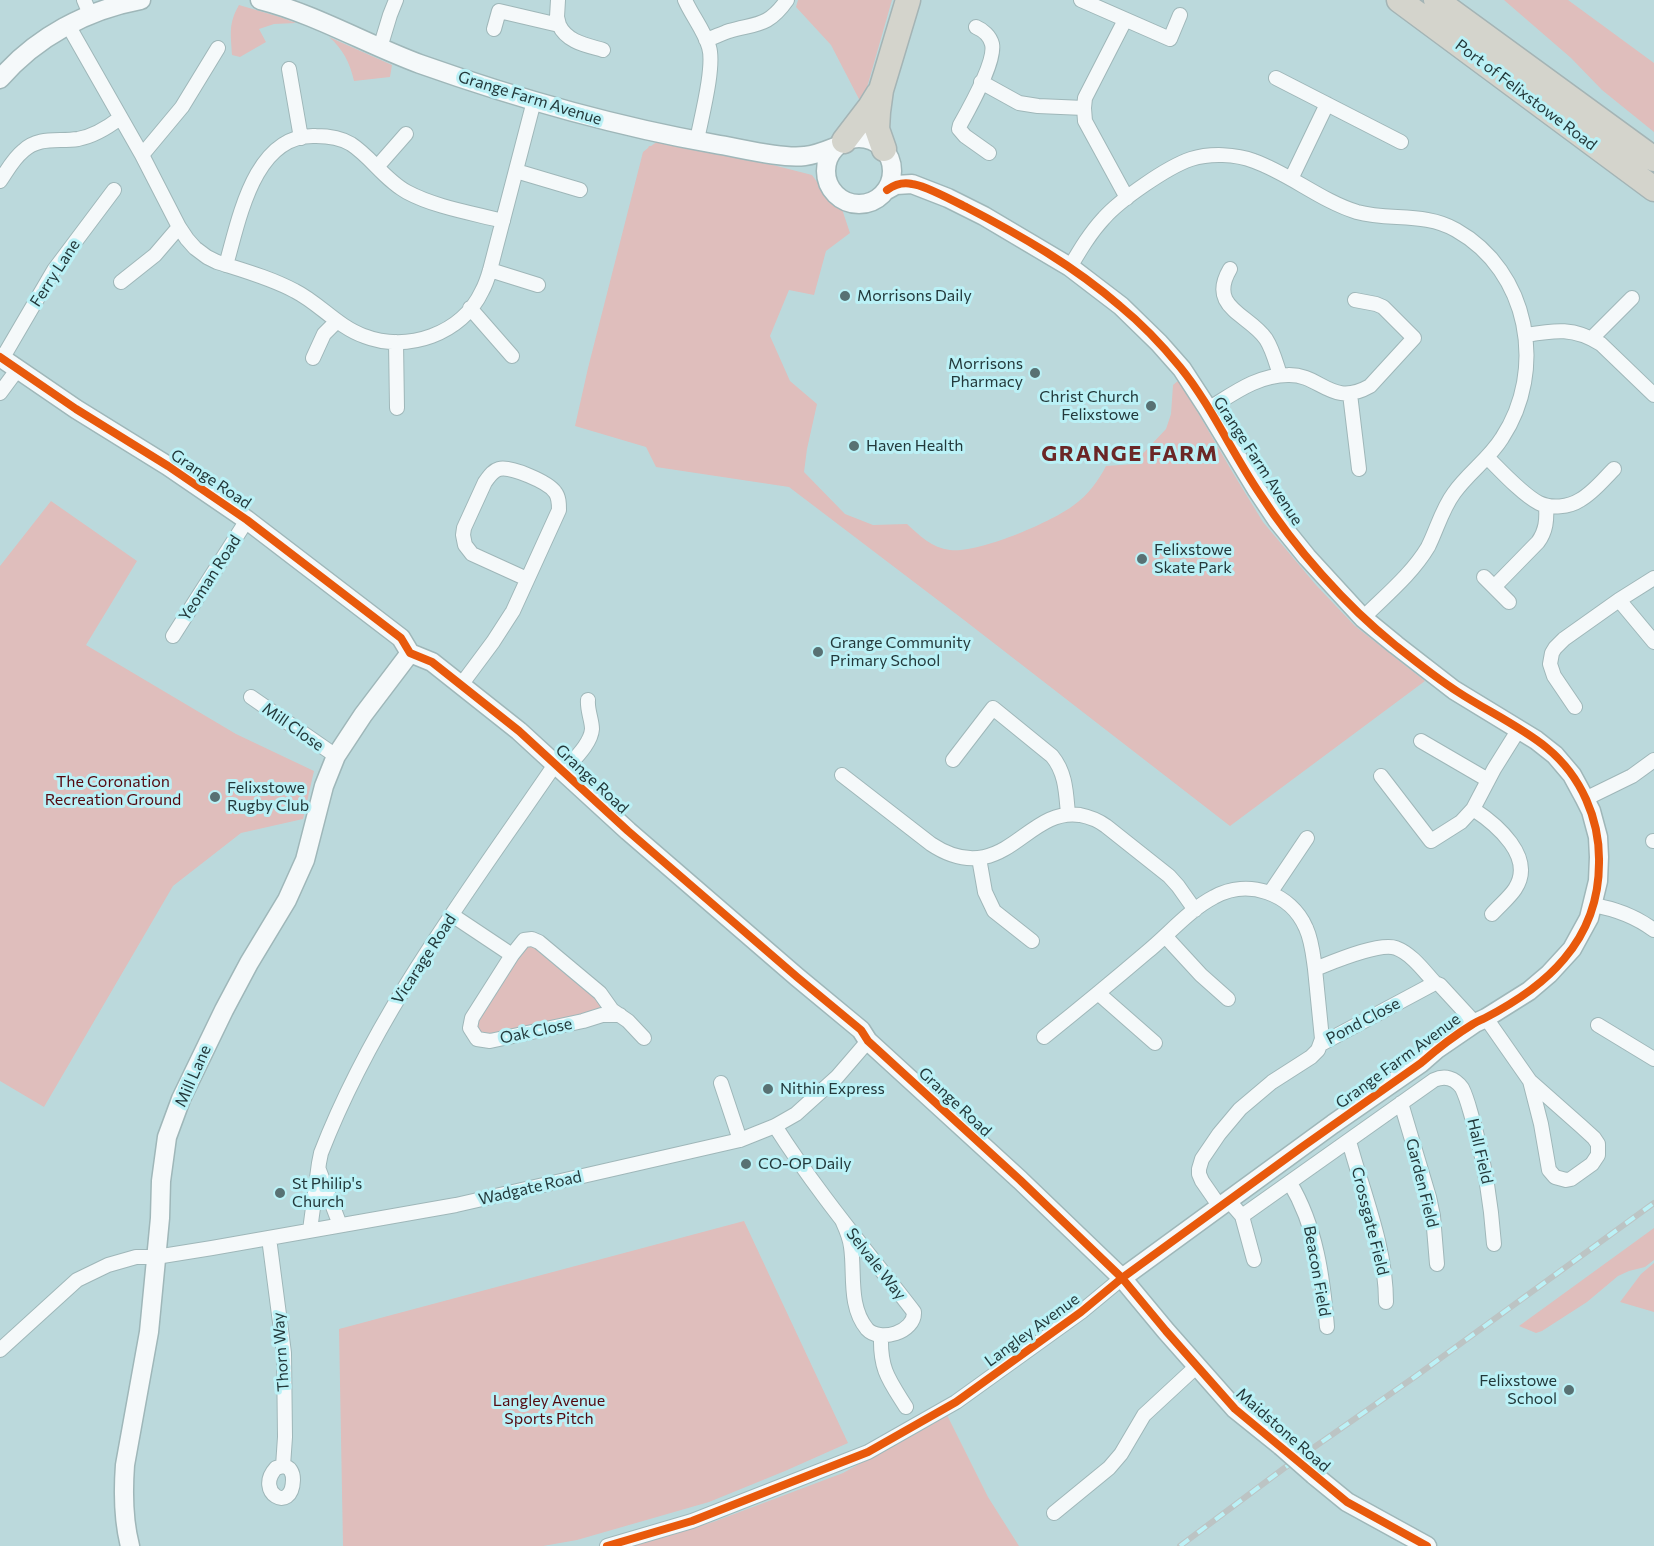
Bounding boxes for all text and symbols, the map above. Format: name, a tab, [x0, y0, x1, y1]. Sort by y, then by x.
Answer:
street label: Port of Felixstowe Road	[1451, 35, 1601, 155]
street label: Grange Farm Avenue	[456, 67, 604, 129]
street label: Ferry Lane	[26, 236, 84, 310]
place label: Morrisons Daily	[857, 286, 972, 306]
marker: Morrisons Daily	[838, 289, 852, 303]
place label: Morrisons Pharmacy	[948, 354, 1023, 392]
marker: Morrisons Pharmacy	[1028, 366, 1042, 380]
place label: Christ Church Felixstowe	[1039, 387, 1139, 425]
street label: Grange Farm Avenue	[1209, 393, 1307, 529]
marker: Christ Church Felixstowe	[1144, 399, 1158, 413]
place label: Haven Health	[866, 436, 963, 456]
marker: Haven Health	[847, 439, 861, 453]
district label: GRANGE FARM	[1041, 441, 1219, 467]
street label: Grange Road	[167, 445, 255, 513]
street label: Yeoman Road	[175, 531, 245, 625]
place label: Felixstowe Skate Park	[1154, 540, 1232, 578]
marker: Felixstowe Skate Park	[1135, 552, 1149, 566]
place label: Grange Community Primary School	[830, 633, 971, 671]
marker: Grange Community Primary School	[811, 645, 825, 659]
street label: Mill Close	[259, 699, 327, 755]
street label: Grange Road	[551, 740, 633, 818]
park label: The Coronation Recreation Ground	[45, 772, 181, 810]
place label: Felixstowe Rugby Club	[227, 778, 309, 816]
marker: Felixstowe Rugby Club	[208, 790, 222, 804]
street label: Vicarage Road	[388, 910, 460, 1008]
street label: Pond Close	[1323, 994, 1403, 1048]
street label: Grange Farm Avenue	[1332, 1009, 1464, 1113]
street label: Oak Close	[498, 1014, 574, 1048]
street label: Mill Lane	[171, 1042, 215, 1110]
street label: Grange Road	[914, 1063, 996, 1141]
place label: Nithin Express	[780, 1079, 885, 1099]
marker: Nithin Express	[761, 1082, 775, 1096]
street label: Hall Field	[1463, 1116, 1497, 1186]
street label: Garden Field	[1402, 1136, 1442, 1230]
place label: CO-OP Daily	[758, 1154, 852, 1174]
marker: CO-OP Daily	[739, 1157, 753, 1171]
street label: Crossgate Field	[1347, 1165, 1393, 1277]
street label: Wadgate Road	[477, 1167, 583, 1209]
place label: St Philip's Church	[292, 1174, 362, 1212]
marker: St Philip's Church	[273, 1186, 287, 1200]
street label: Selvale Way	[842, 1224, 910, 1304]
street label: Beacon Field	[1300, 1224, 1334, 1318]
street label: Langley Avenue	[981, 1289, 1083, 1371]
street label: Thorn Way	[269, 1312, 293, 1392]
place label: Felixstowe School	[1479, 1371, 1557, 1409]
marker: Felixstowe School	[1562, 1383, 1576, 1397]
street label: Maidstone Road	[1232, 1384, 1334, 1476]
park label: Langley Avenue Sports Pitch	[493, 1391, 605, 1429]

